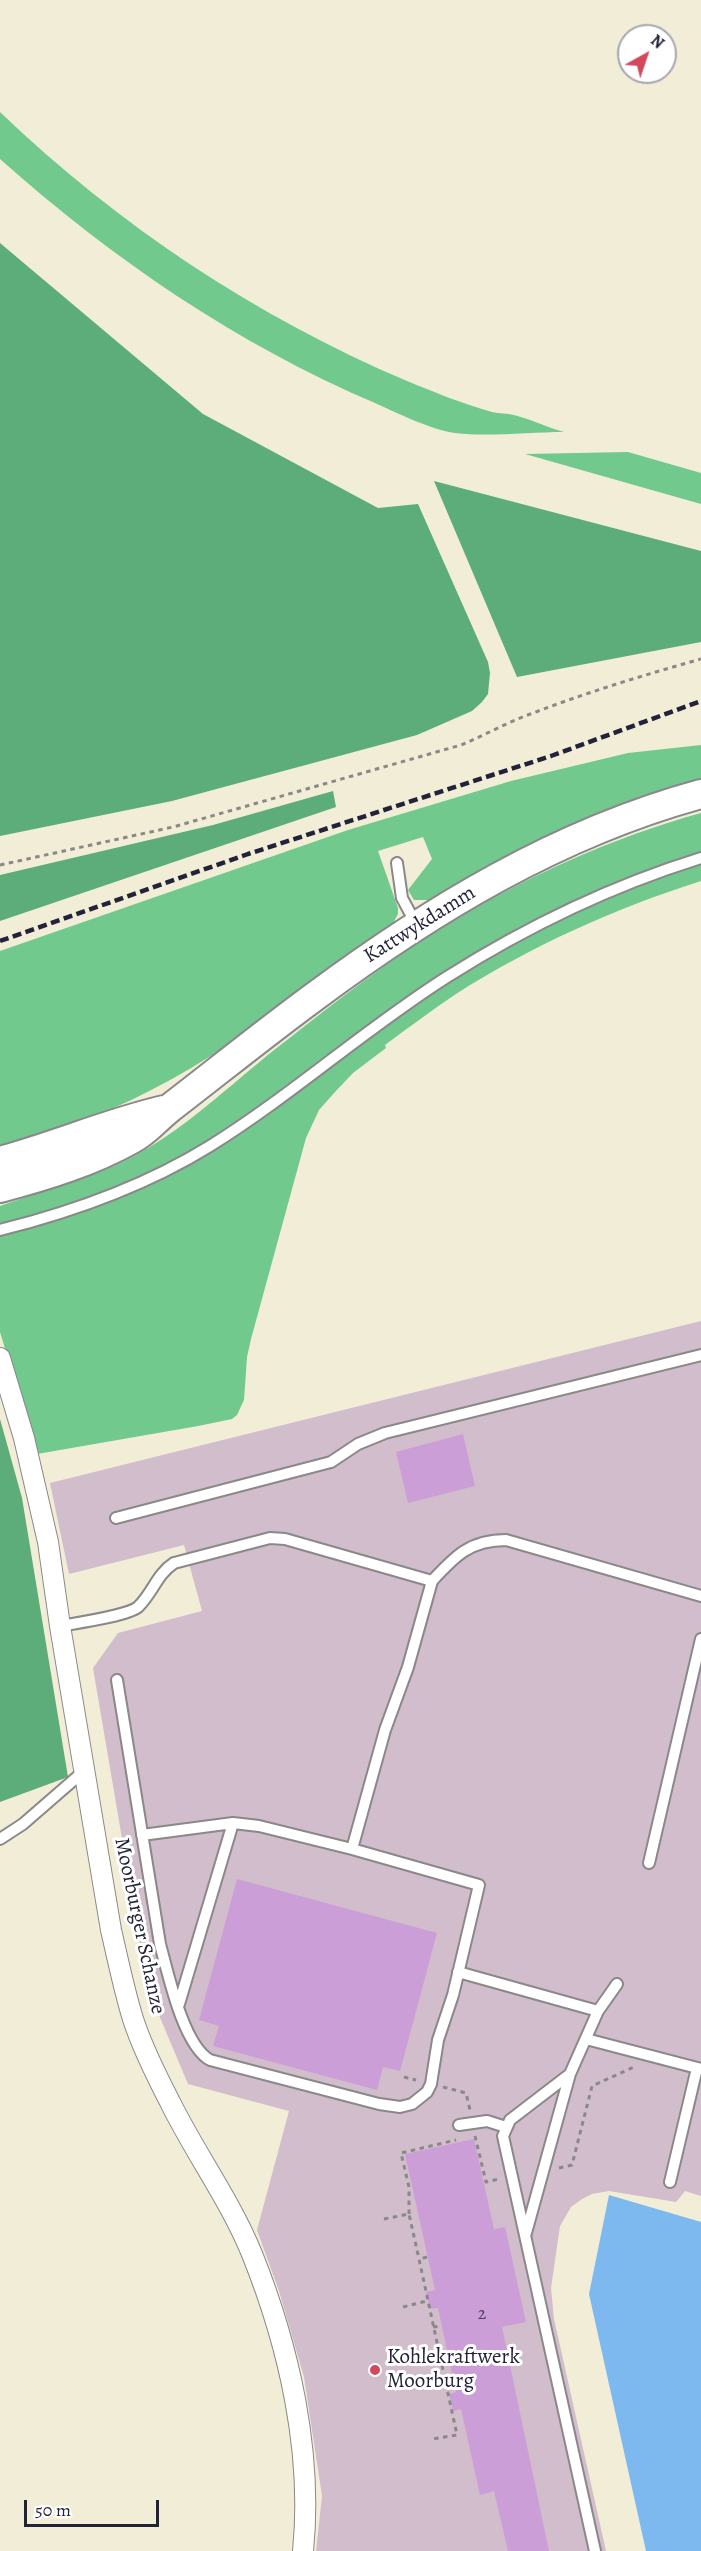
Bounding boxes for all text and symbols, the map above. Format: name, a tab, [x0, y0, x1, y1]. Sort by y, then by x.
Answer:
north arrow	[617, 24, 677, 84]
text: N	[646, 30, 669, 54]
street label: Kattwykdamm	[360, 881, 480, 969]
street label: Moorburger Schanze	[108, 1835, 170, 2017]
house number: 2	[478, 2304, 486, 2326]
place label: Kohlekraftwerk Moorburg	[387, 2345, 520, 2395]
marker: Kohlekraftwerk Moorburg	[368, 2363, 382, 2377]
scale bar	[27, 2488, 162, 2526]
text: 50 m	[35, 2498, 71, 2522]

